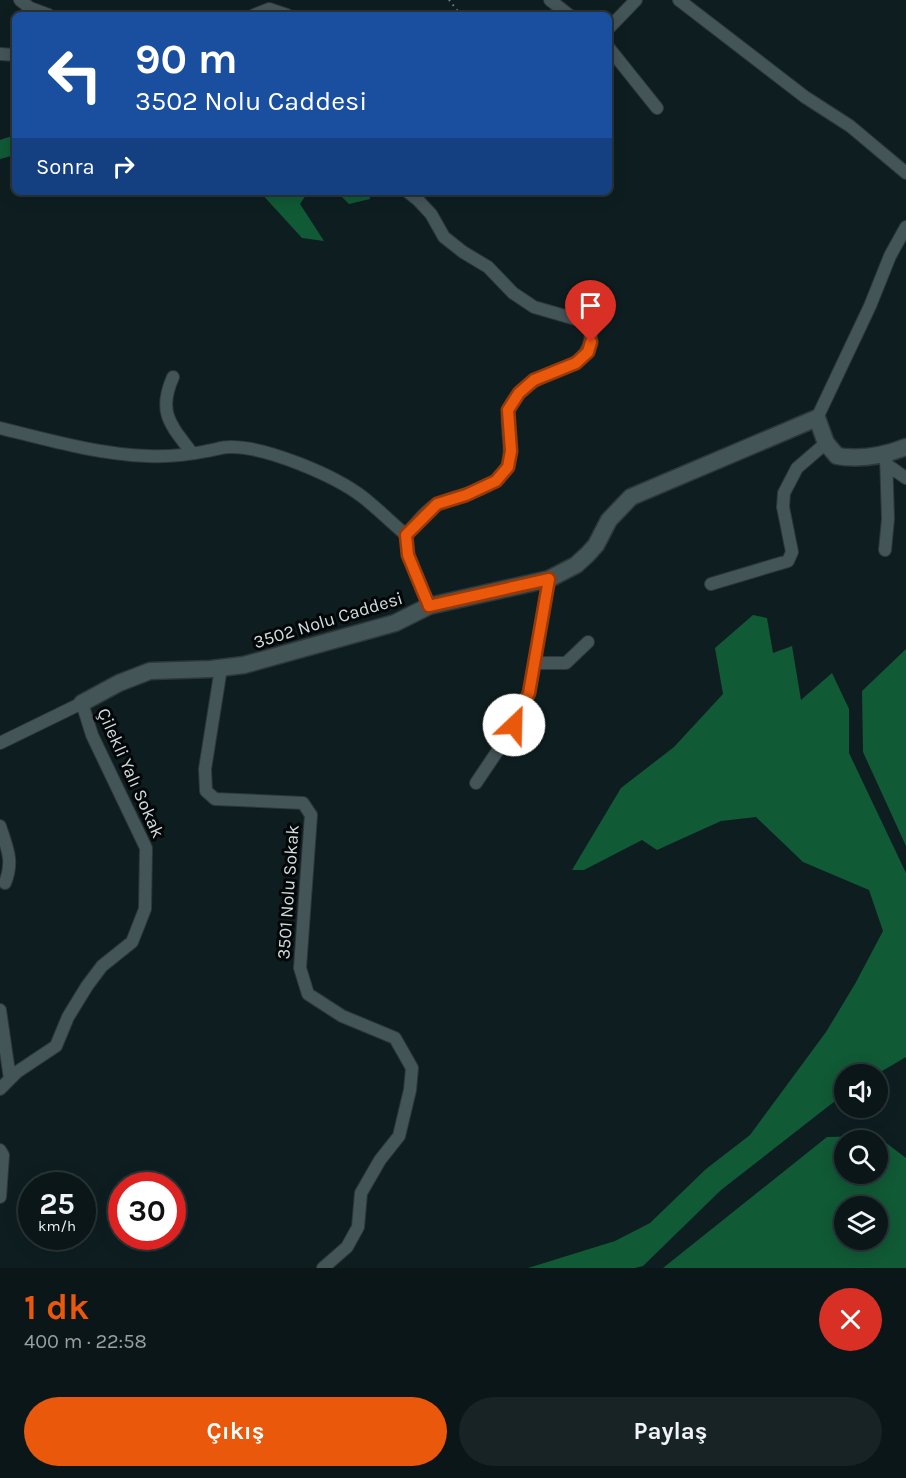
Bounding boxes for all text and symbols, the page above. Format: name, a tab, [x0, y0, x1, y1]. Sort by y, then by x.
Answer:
text: 90 m	[135, 34, 238, 84]
icon: left	[36, 36, 114, 114]
text: 3502 Nolu Caddesi	[135, 85, 367, 117]
icon: right	[107, 150, 140, 183]
text: Sonra	[36, 154, 95, 180]
pin	[565, 280, 616, 342]
icon: arrive	[574, 289, 607, 322]
street label: 3502 Nolu Caddesi	[251, 587, 405, 653]
position arrow	[482, 693, 546, 757]
street label: Çilekli Yalı Sokak	[93, 705, 169, 841]
street label: 3501 Nolu Sokak	[272, 824, 304, 960]
map controls	[834, 1064, 888, 1250]
button: sound	[834, 1064, 888, 1118]
button: search	[834, 1130, 888, 1184]
speed limit sign: 30	[108, 1172, 186, 1250]
text: 25	[39, 1186, 75, 1222]
button: layers	[834, 1196, 888, 1250]
text: km/h	[38, 1217, 76, 1235]
text: 1 dk	[24, 1286, 89, 1328]
button: close	[819, 1288, 882, 1351]
text: 400 m · 22:58	[24, 1330, 147, 1353]
button: Çıkış	[24, 1397, 447, 1466]
button: Paylaş	[459, 1397, 882, 1466]

